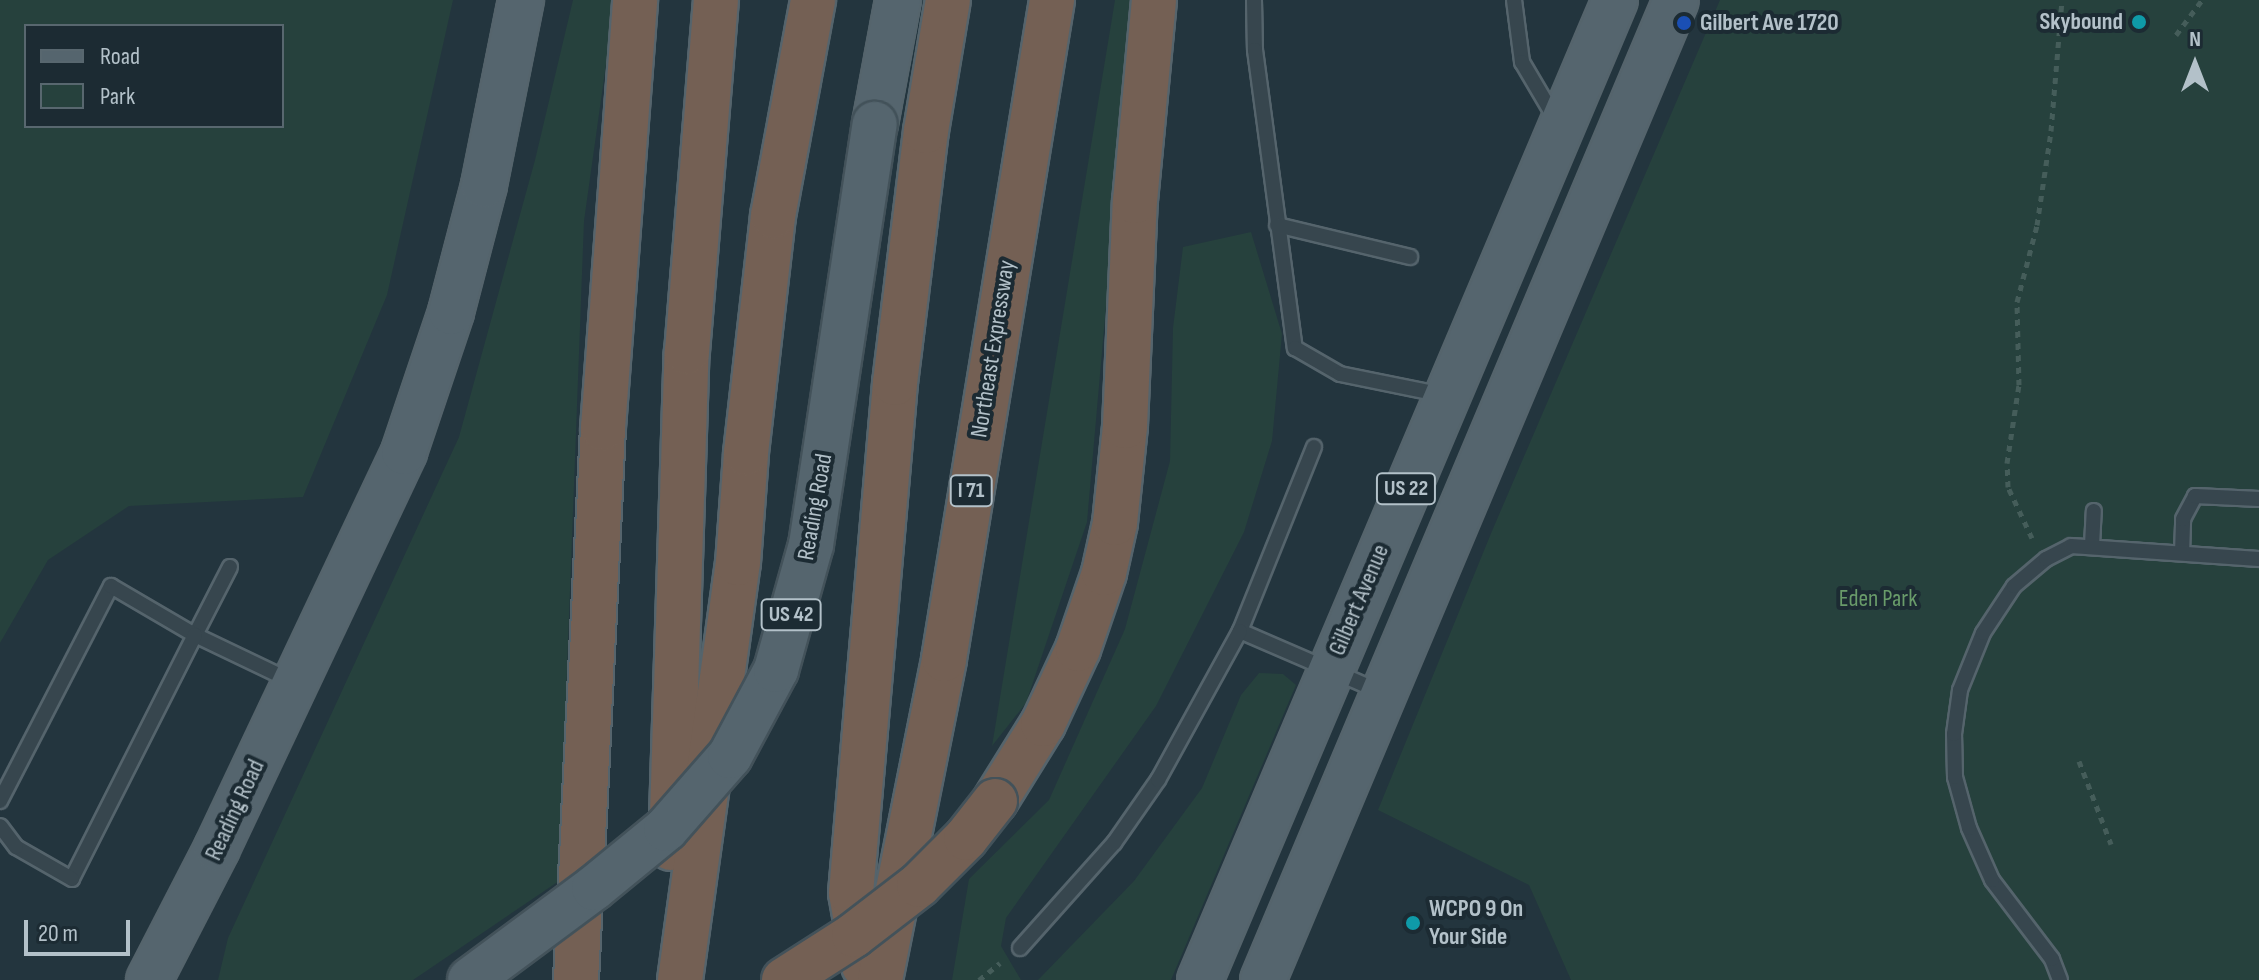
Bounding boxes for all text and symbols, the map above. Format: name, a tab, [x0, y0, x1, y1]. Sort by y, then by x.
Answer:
place label: Skybound	[2040, 8, 2123, 36]
place label: Gilbert Ave 1720	[1700, 9, 1839, 37]
marker: Skybound	[2130, 13, 2148, 31]
marker: Gilbert Ave 1720	[1675, 14, 1693, 32]
legend	[24, 24, 284, 128]
north arrow	[2155, 24, 2235, 104]
text: N	[2189, 26, 2201, 53]
text: Road	[100, 42, 140, 71]
text: Park	[100, 82, 135, 111]
street label: Northeast Expressway	[965, 258, 1021, 440]
street label: Reading Road	[791, 451, 839, 563]
road number: US 22	[1374, 471, 1438, 507]
road number: I 71	[949, 473, 993, 509]
street label: Gilbert Avenue	[1323, 540, 1395, 660]
park label: Eden Park	[1839, 585, 1917, 613]
road number: US 42	[759, 597, 823, 633]
street label: Reading Road	[199, 755, 271, 865]
place label: WCPO 9 On Your Side	[1429, 895, 1523, 951]
scale bar	[28, 904, 134, 954]
marker: WCPO 9 On Your Side	[1404, 914, 1422, 932]
text: 20 m	[38, 919, 78, 948]

